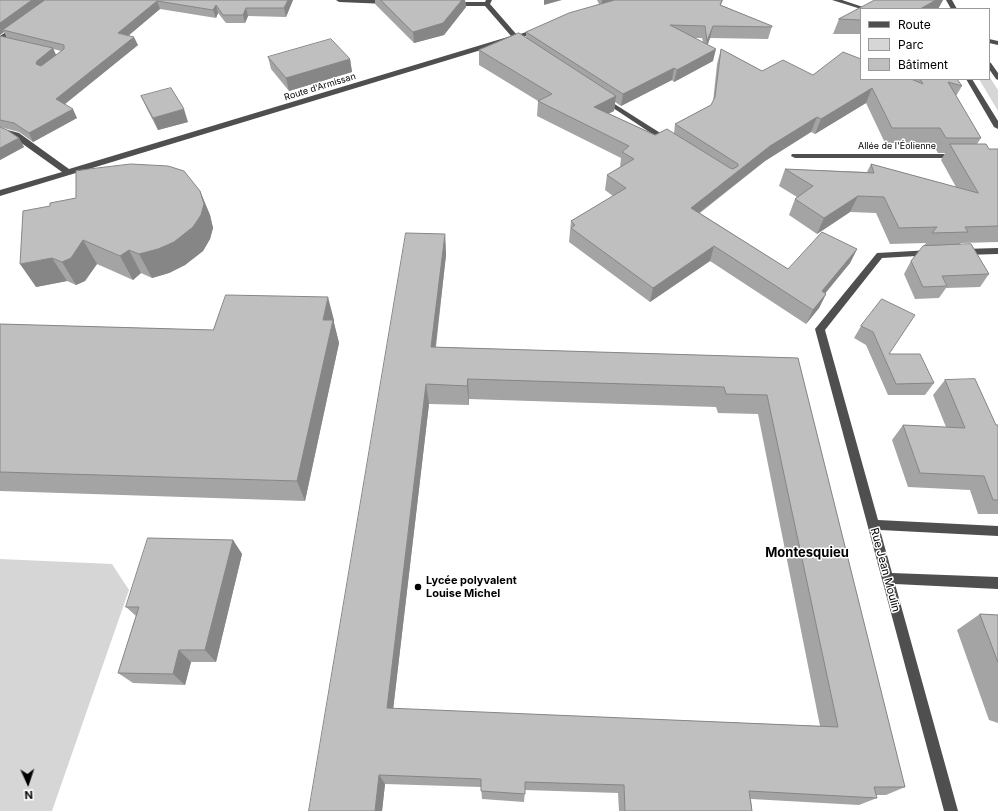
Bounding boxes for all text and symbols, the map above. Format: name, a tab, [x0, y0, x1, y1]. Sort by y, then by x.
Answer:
legend	[860, 8, 990, 80]
text: Route	[898, 17, 931, 32]
text: Parc	[898, 37, 924, 52]
text: Bâtiment	[898, 57, 948, 72]
street label: Route d'Armissan	[283, 71, 357, 103]
street label: Allée de l'Éolienne	[858, 141, 936, 151]
street label: Rue Jean Moulin	[867, 527, 903, 613]
district label: Montesquieu	[765, 545, 849, 561]
place label: Lycée polyvalent Louise Michel	[426, 574, 517, 600]
marker: Lycée polyvalent Louise Michel	[413, 582, 423, 592]
north arrow	[8, 763, 48, 803]
text: N	[24, 788, 33, 802]

